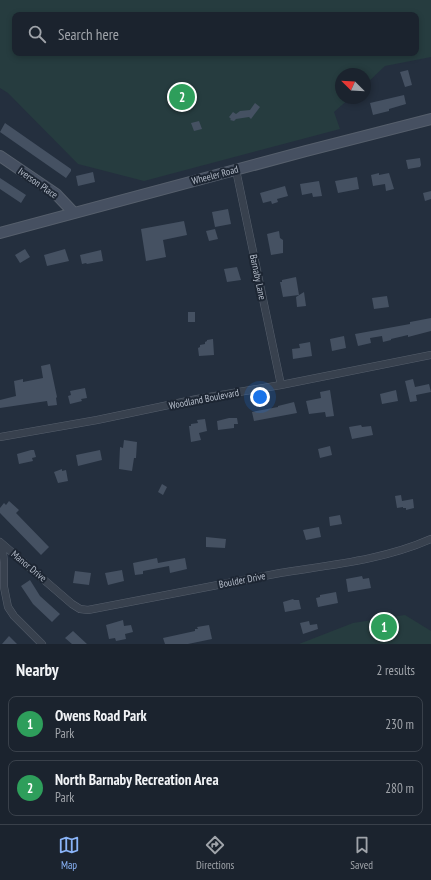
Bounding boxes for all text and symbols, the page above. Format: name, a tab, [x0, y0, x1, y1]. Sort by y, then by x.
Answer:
search box	[12, 12, 419, 56]
icon: search	[26, 23, 48, 45]
text: Search here	[58, 25, 119, 44]
north arrow	[335, 68, 371, 104]
pin: 2	[169, 82, 195, 112]
street label: Wheeler Road	[190, 163, 240, 187]
street label: Iverson Place	[16, 165, 60, 201]
street label: Barnaby Lane	[247, 253, 269, 301]
street label: Woodland Boulevard	[168, 386, 240, 412]
your location	[250, 387, 270, 407]
street label: Manor Drive	[9, 547, 49, 585]
street label: Boulder Drive	[218, 569, 266, 591]
pin: 1	[371, 612, 397, 642]
text: Nearby	[16, 659, 59, 681]
text: 2 results	[376, 662, 415, 679]
text: Owens Road Park	[55, 706, 147, 725]
text: 1	[27, 716, 33, 733]
text: 230 m	[385, 716, 414, 733]
text: Park	[55, 725, 74, 742]
text: North Barnaby Recreation Area	[55, 770, 219, 789]
text: 2	[27, 780, 33, 797]
text: 280 m	[385, 780, 414, 797]
text: Park	[55, 789, 74, 806]
tab: Map	[58, 834, 80, 872]
tab: Directions	[196, 834, 234, 872]
tab: Saved	[350, 834, 373, 872]

